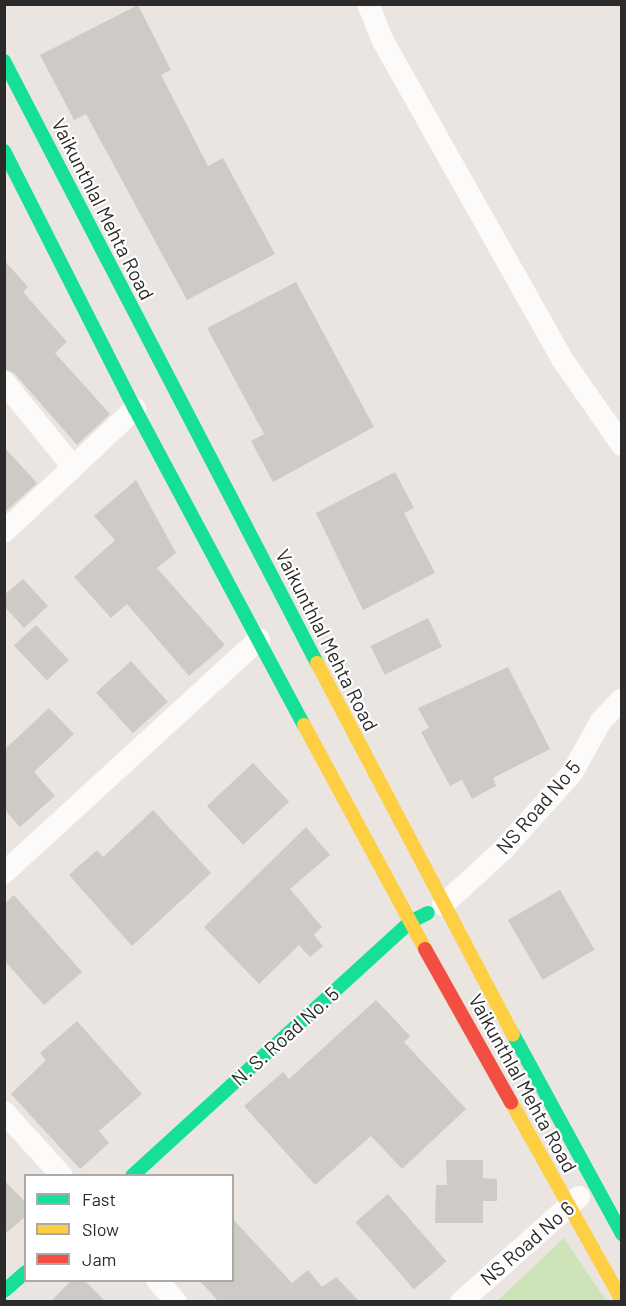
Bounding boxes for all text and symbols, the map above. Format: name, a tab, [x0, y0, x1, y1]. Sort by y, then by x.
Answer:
street label: Vaikunthlal Mehta Road	[47, 114, 159, 304]
street label: Vaikunthlal Mehta Road	[271, 545, 383, 735]
street label: NS Road No 5	[491, 755, 585, 859]
street label: N. S. Road No. 5	[226, 981, 344, 1091]
street label: Vaikunthlal Mehta Road	[464, 989, 582, 1177]
legend	[24, 1174, 234, 1282]
text: Fast	[82, 1188, 116, 1210]
street label: NS Road No 6	[475, 1196, 579, 1290]
text: Slow	[82, 1218, 119, 1240]
text: Jam	[82, 1248, 116, 1270]

